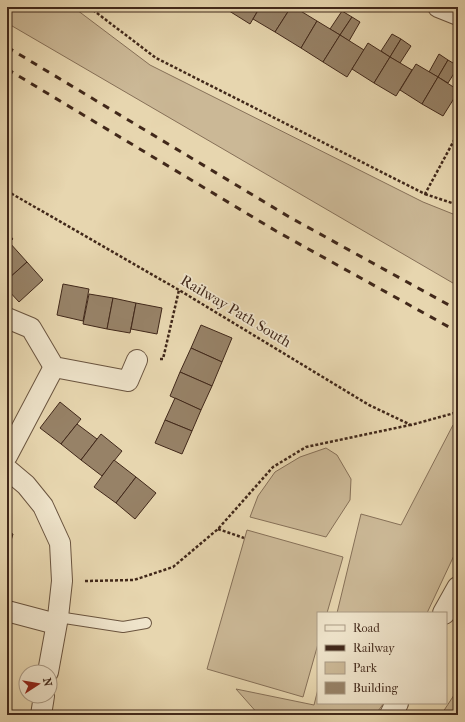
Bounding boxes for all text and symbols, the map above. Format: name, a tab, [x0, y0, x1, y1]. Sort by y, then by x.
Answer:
street label: Railway Path South	[178, 271, 295, 351]
legend	[317, 612, 447, 704]
text: Road	[353, 621, 380, 635]
text: Railway	[353, 641, 395, 655]
text: Park	[353, 661, 378, 675]
north arrow	[18, 664, 58, 704]
text: N	[40, 677, 55, 688]
text: Building	[353, 681, 398, 695]

